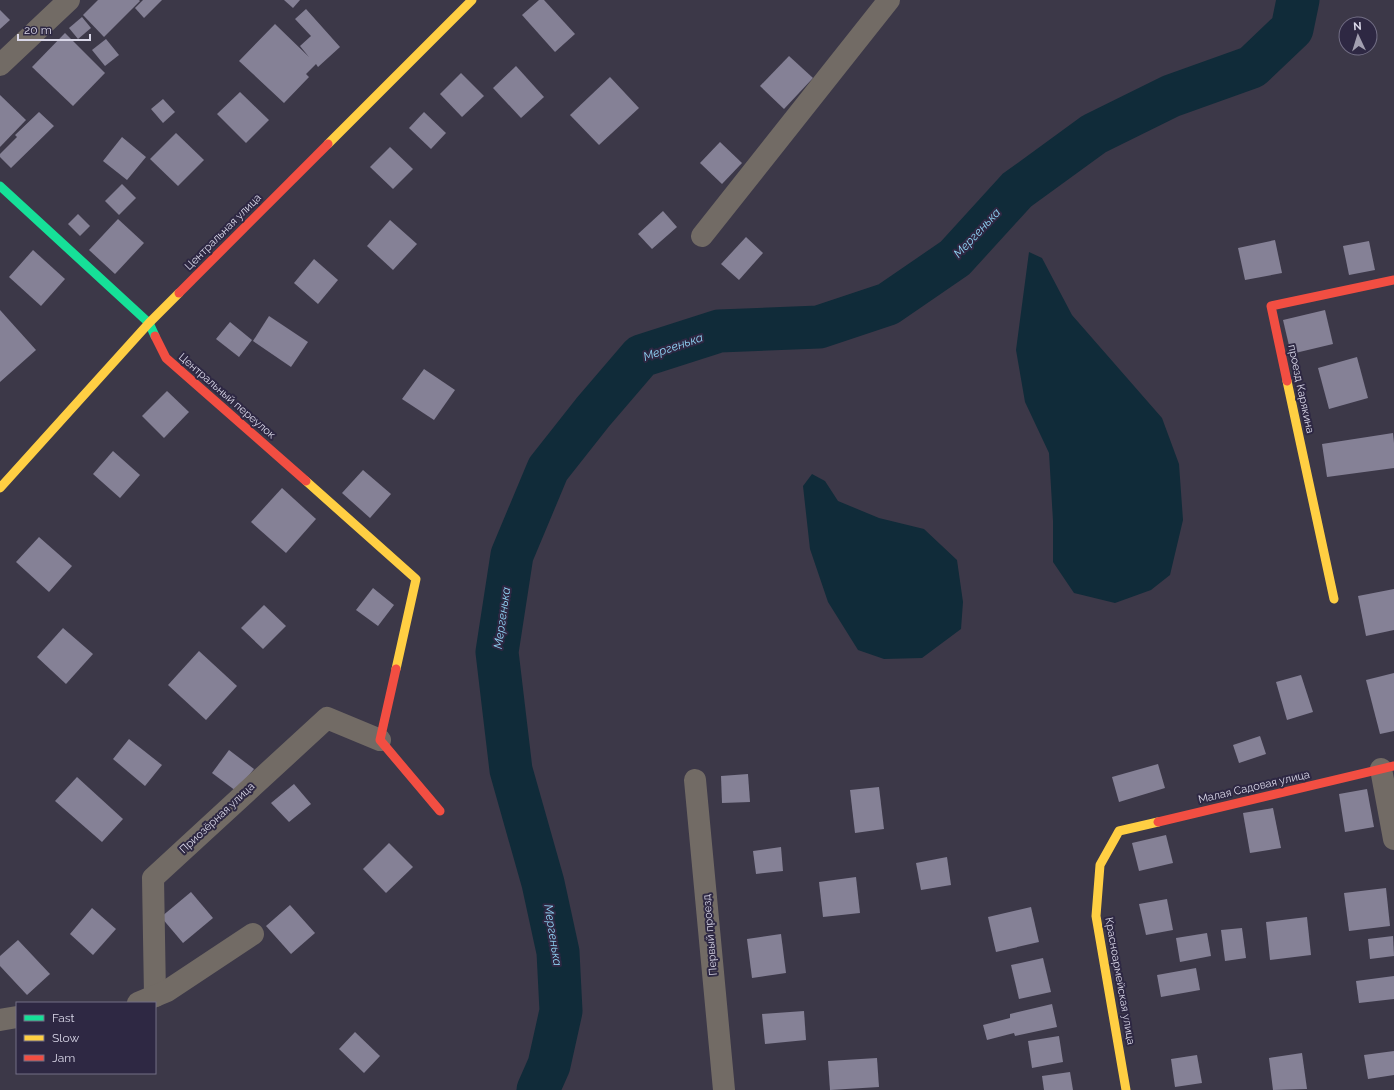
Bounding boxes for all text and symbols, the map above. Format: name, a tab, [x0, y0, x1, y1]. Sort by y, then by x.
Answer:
scale bar	[18, 16, 90, 42]
north arrow	[1338, 16, 1378, 56]
text: N	[1353, 20, 1362, 33]
text: 20 m	[24, 23, 52, 37]
street label: Центральная улица	[182, 191, 264, 273]
water label: Мергенька	[951, 205, 1003, 261]
water label: Мергенька	[641, 330, 705, 364]
street label: проезд Карякина	[1285, 343, 1317, 435]
street label: Центральный переулок	[176, 350, 278, 442]
water label: Мергенька	[491, 586, 513, 650]
street label: Малая Садовая улица	[1197, 768, 1311, 806]
street label: Приозёрная улица	[177, 780, 257, 856]
street label: Первый проезд	[700, 893, 720, 976]
water label: Мергенька	[541, 903, 565, 967]
street label: Красноармейская улица	[1102, 916, 1138, 1046]
legend	[16, 1002, 156, 1074]
text: Fast	[52, 1011, 75, 1025]
text: Slow	[52, 1031, 79, 1045]
text: Jam	[52, 1051, 75, 1065]

